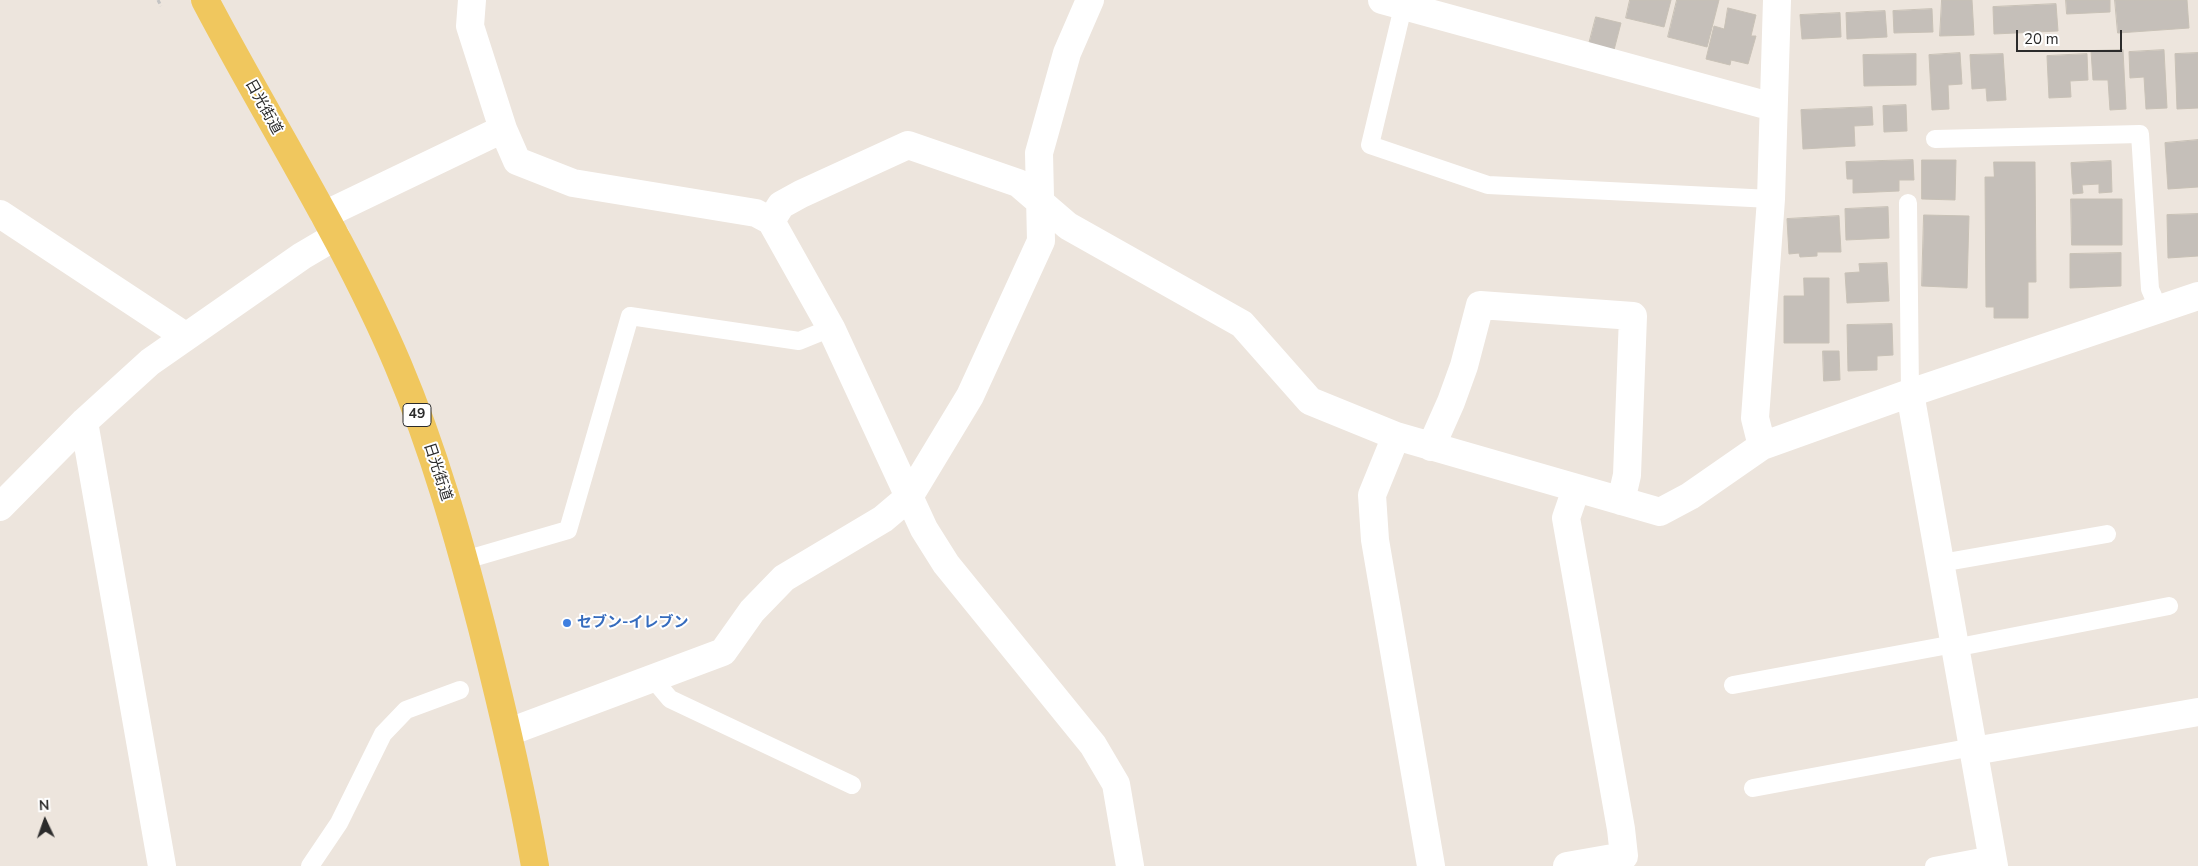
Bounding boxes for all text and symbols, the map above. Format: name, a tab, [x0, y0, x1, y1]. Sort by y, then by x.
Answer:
scale bar	[2018, 20, 2124, 52]
text: 20 m	[2024, 29, 2059, 49]
street label: 日光街道	[241, 76, 285, 138]
road number: 49	[403, 404, 431, 426]
street label: 日光街道	[419, 441, 455, 503]
place label: セブン-イレブン	[577, 614, 689, 632]
marker: セブン-イレブン	[561, 617, 573, 629]
north arrow	[20, 796, 70, 846]
text: N	[38, 796, 50, 815]

